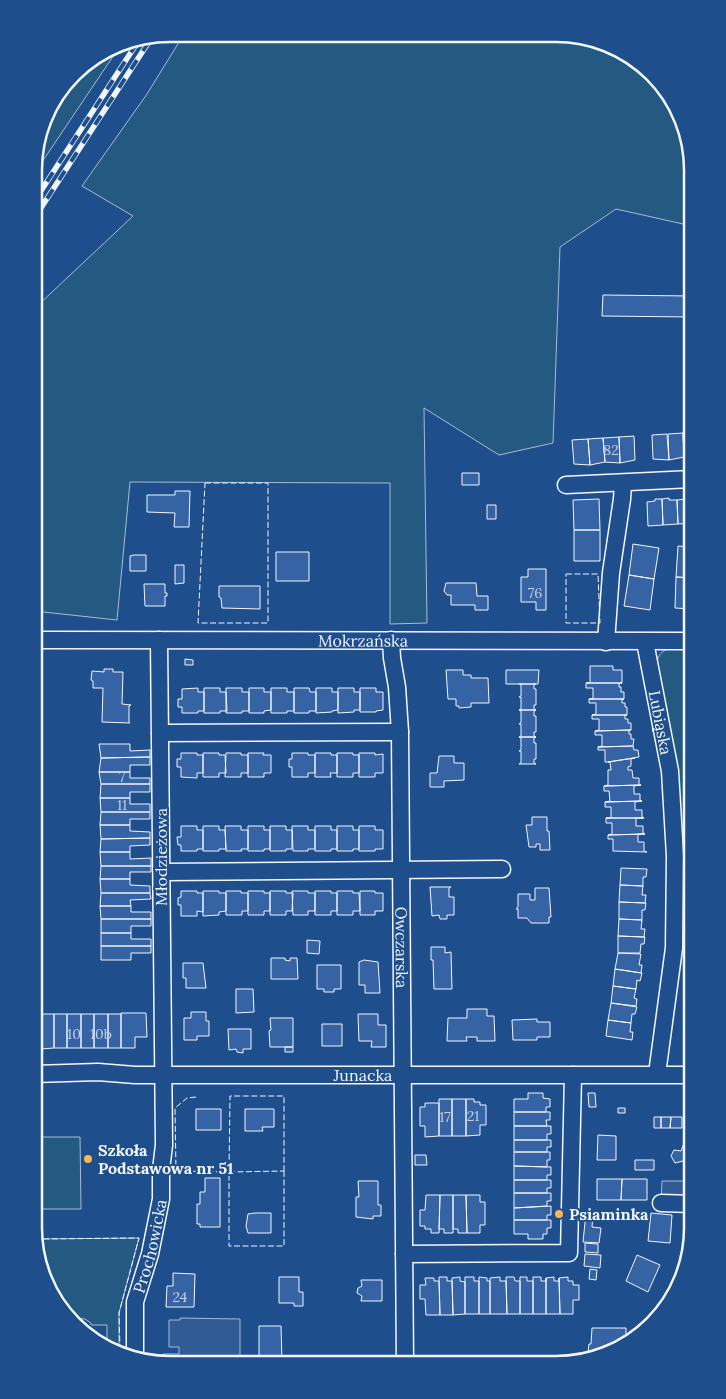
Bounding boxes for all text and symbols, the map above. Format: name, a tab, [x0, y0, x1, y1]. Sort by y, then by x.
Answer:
house number: 82	[603, 441, 619, 459]
house number: 76	[528, 584, 542, 602]
street label: Mokrzańska	[318, 630, 408, 651]
street label: Lubiąska	[645, 689, 677, 756]
house number: 7	[119, 768, 126, 786]
house number: 11	[117, 796, 127, 814]
street label: Młodzieżowa	[151, 808, 171, 906]
street label: Owczarska	[391, 907, 412, 988]
house number: 10	[67, 1025, 81, 1043]
house number: 10b	[90, 1025, 112, 1043]
street label: Junacka	[332, 1065, 392, 1085]
house number: 21	[467, 1107, 479, 1125]
house number: 17	[439, 1108, 451, 1126]
place label: Szkoła Podstawowa nr 51	[98, 1140, 234, 1178]
marker: Szkoła Podstawowa nr 51	[82, 1153, 94, 1165]
street label: Prochowicka	[128, 1197, 171, 1295]
place label: Psiaminka	[569, 1204, 649, 1224]
marker: Psiaminka	[553, 1208, 565, 1220]
house number: 24	[173, 1288, 188, 1306]

